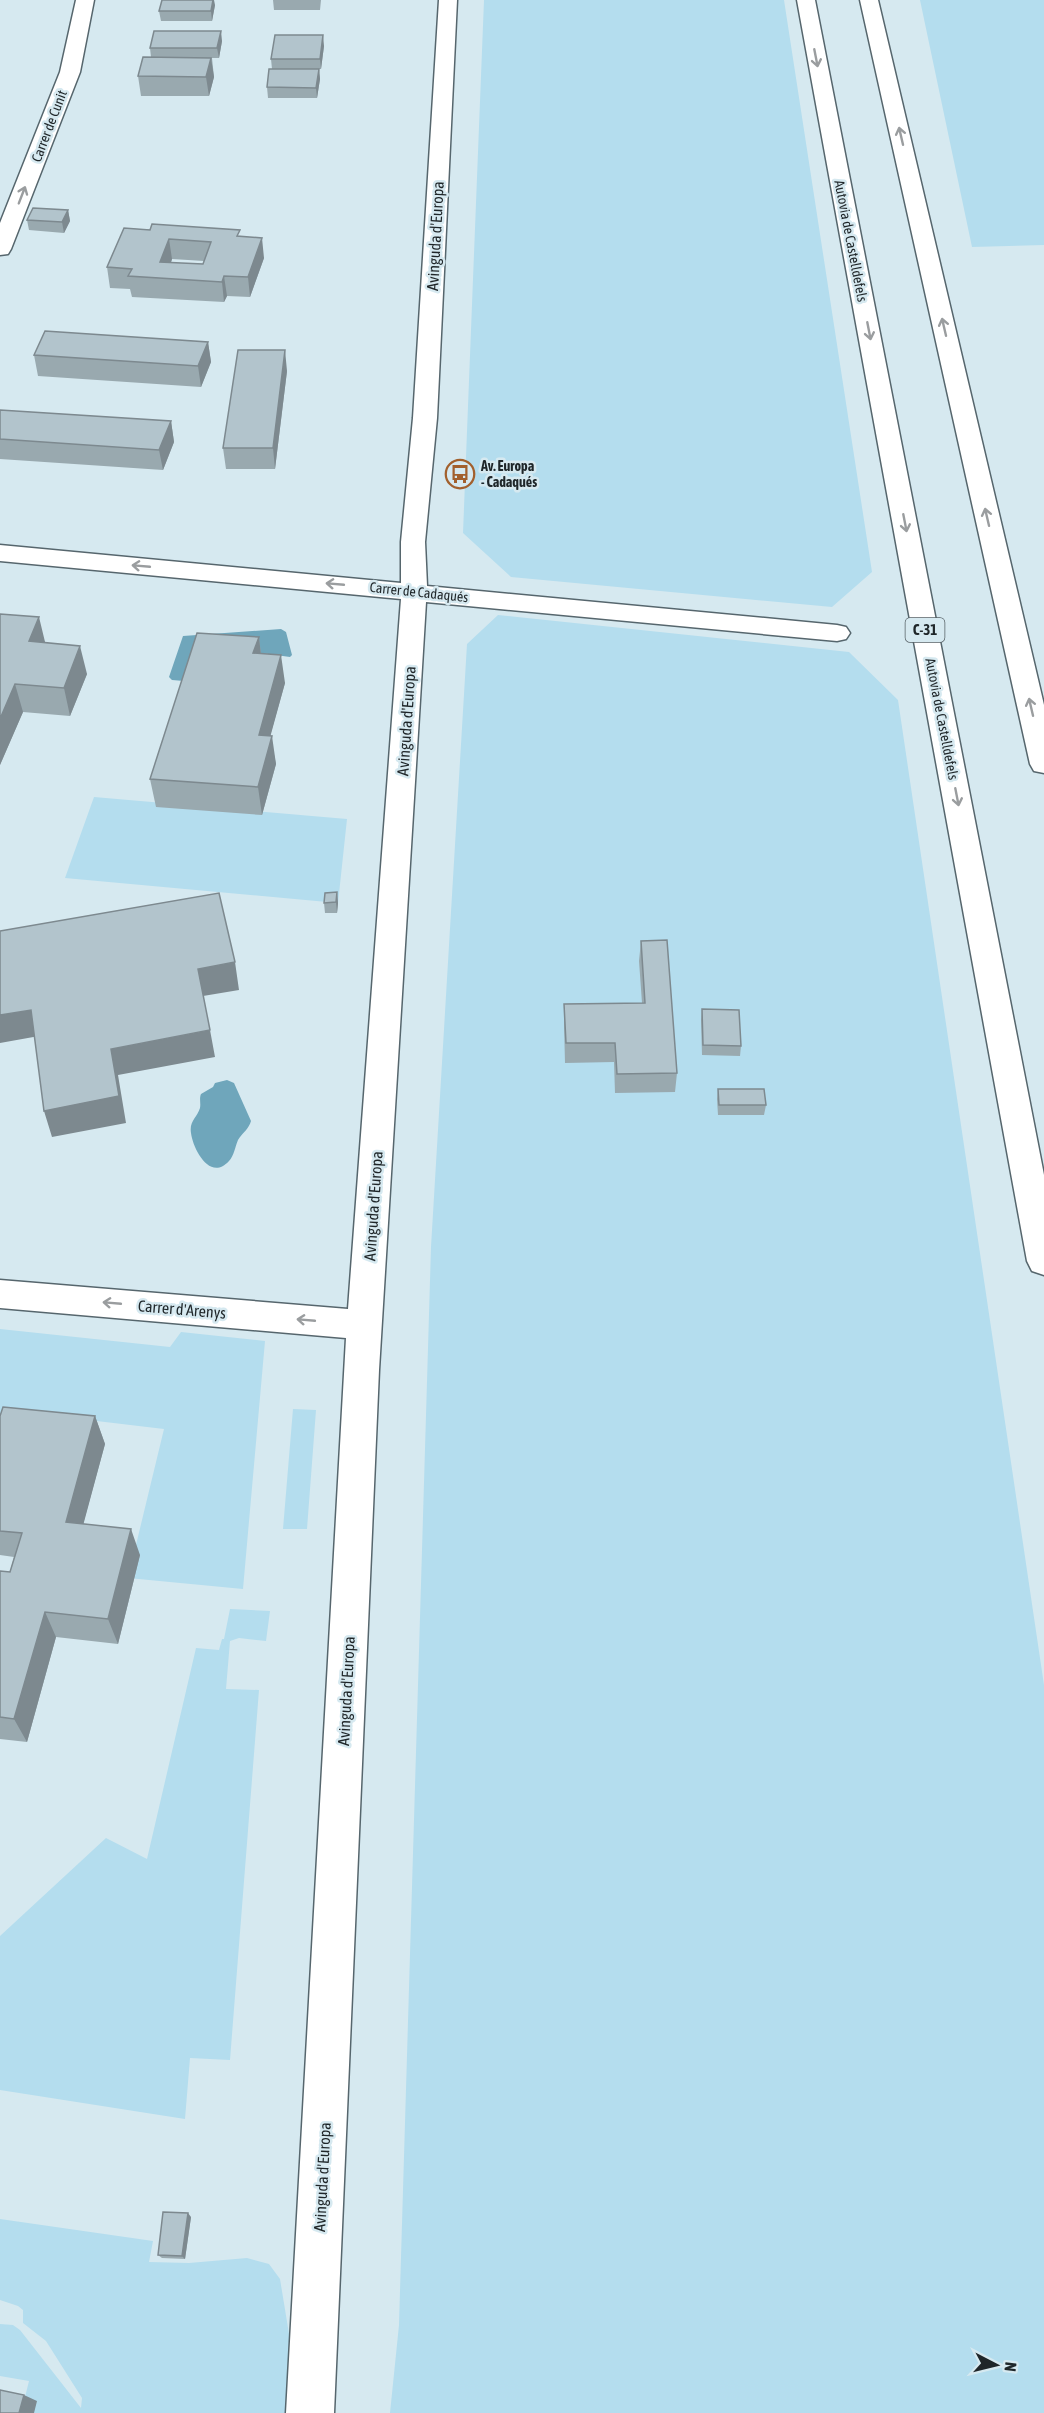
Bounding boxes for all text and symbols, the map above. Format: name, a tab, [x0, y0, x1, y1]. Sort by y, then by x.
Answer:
one-way arrow	[811, 47, 822, 67]
street label: Carrer de Cunit	[28, 88, 70, 164]
one-way arrow	[895, 127, 906, 147]
street label: Autovia de Castelldefels	[831, 179, 871, 303]
street label: Avinguda d'Europa	[423, 181, 448, 291]
one-way arrow	[18, 186, 29, 205]
one-way arrow	[938, 317, 949, 337]
one-way arrow	[864, 321, 875, 341]
bus stop icon: Av. Europa - Cadaqués	[444, 458, 476, 490]
place label: Av. Europa - Cadaqués	[480, 458, 537, 490]
one-way arrow	[981, 508, 993, 527]
one-way arrow	[900, 513, 911, 532]
one-way arrow	[131, 560, 151, 571]
one-way arrow	[326, 578, 346, 589]
street label: Carrer de Cadaqués	[369, 579, 469, 605]
road number: C-31	[906, 618, 944, 642]
street label: Autovia de Castelldefels	[922, 657, 962, 781]
street label: Avinguda d'Europa	[393, 666, 420, 776]
one-way arrow	[1025, 698, 1036, 717]
one-way arrow	[952, 787, 963, 807]
street label: Avinguda d'Europa	[360, 1151, 387, 1261]
street label: Carrer d'Arenys	[137, 1296, 227, 1323]
one-way arrow	[102, 1298, 122, 1309]
one-way arrow	[297, 1314, 317, 1325]
street label: Avinguda d'Europa	[334, 1636, 359, 1746]
street label: Avinguda d'Europa	[310, 2122, 335, 2232]
north arrow	[966, 2335, 1026, 2395]
text: N	[1001, 2361, 1020, 2373]

